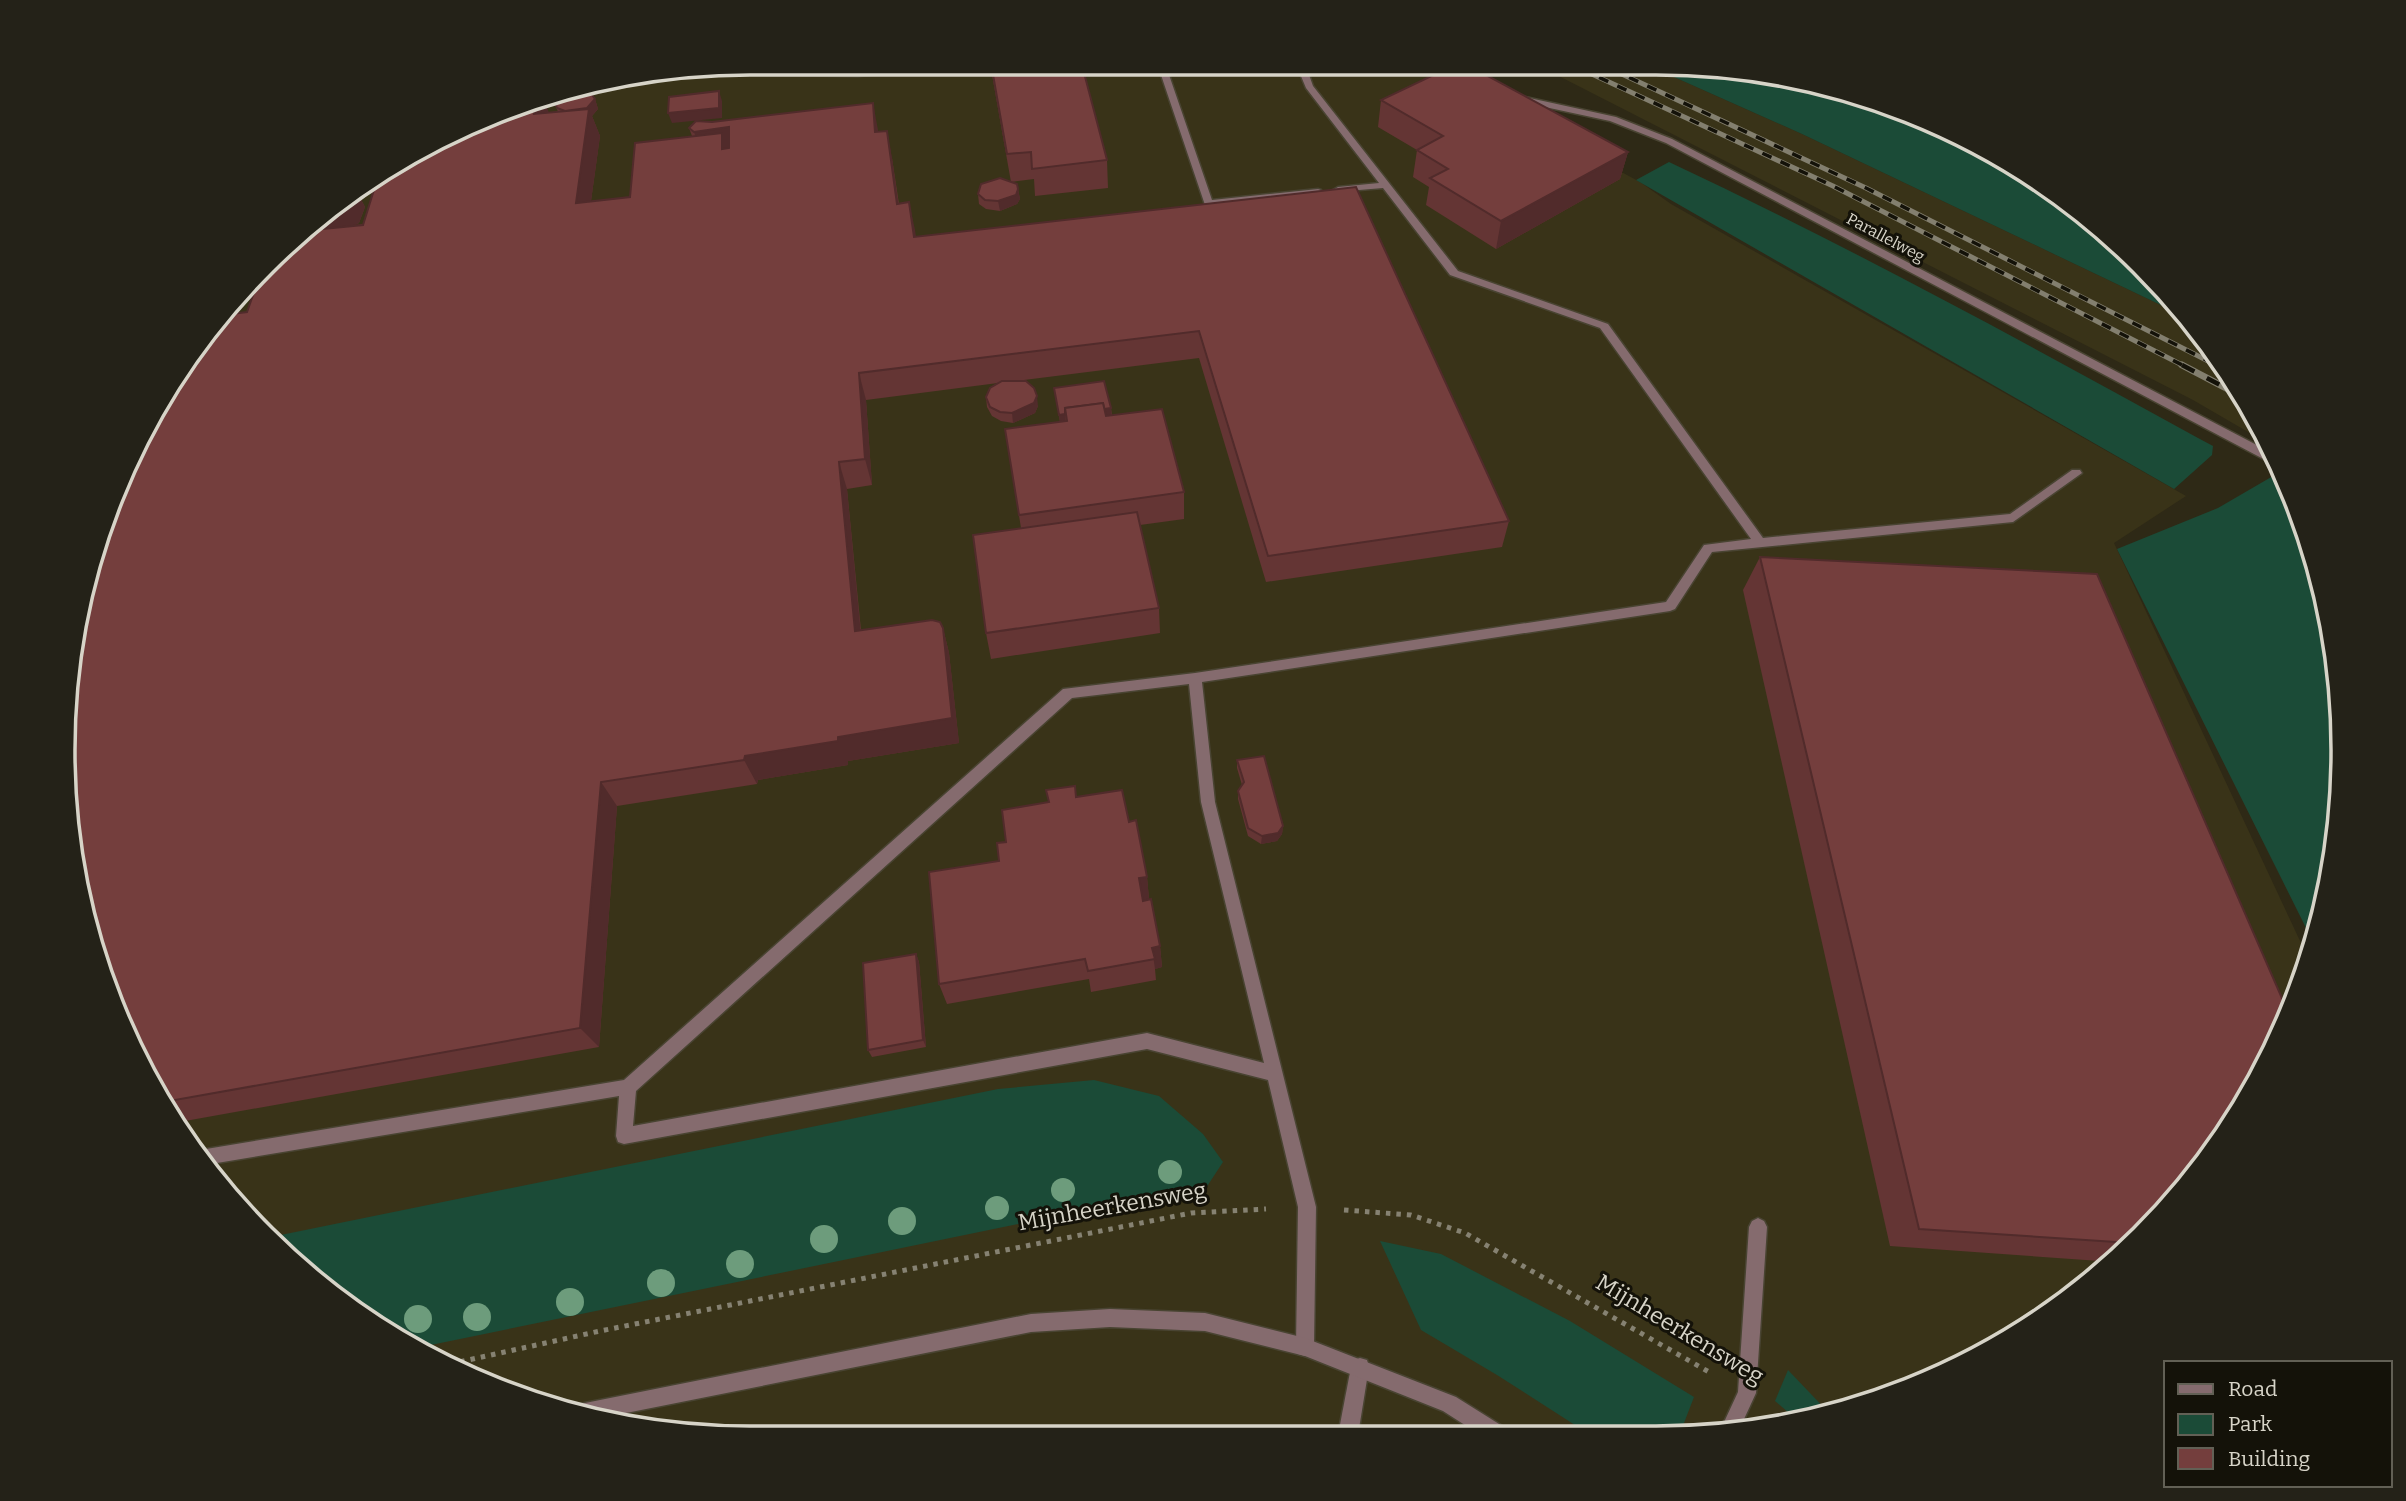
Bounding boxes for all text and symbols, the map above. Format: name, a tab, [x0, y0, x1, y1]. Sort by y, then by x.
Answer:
street label: Parallelweg	[1843, 209, 1928, 266]
street label: Mijnheerkensweg	[1016, 1176, 1209, 1236]
street label: Mijnheerkensweg	[1591, 1268, 1769, 1390]
legend	[2164, 1361, 2392, 1487]
text: Road	[2228, 1376, 2277, 1402]
text: Park	[2228, 1411, 2272, 1437]
text: Building	[2228, 1446, 2311, 1472]

